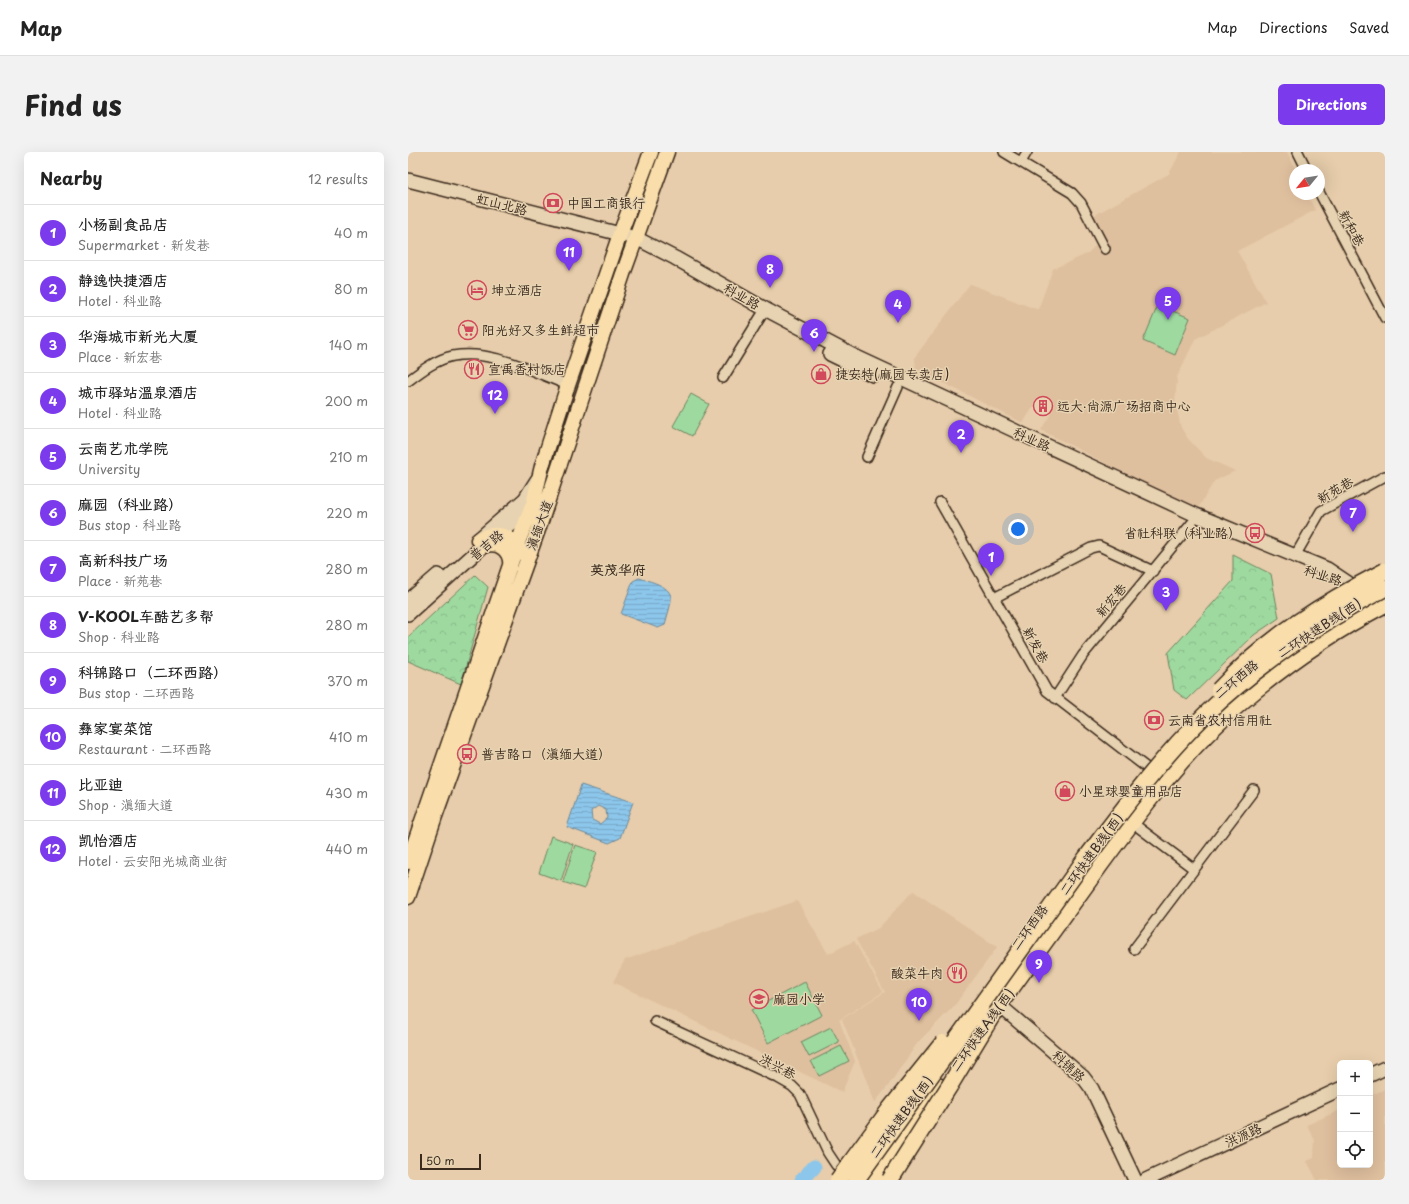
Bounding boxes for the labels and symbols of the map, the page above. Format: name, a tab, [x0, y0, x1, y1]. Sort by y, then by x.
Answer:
north arrow	[1289, 164, 1325, 200]
street label: 虹山北路	[475, 188, 530, 219]
bank icon: 中国工商银行	[542, 192, 564, 214]
place label: 中国工商银行	[567, 193, 645, 212]
street label: 新和巷	[1335, 206, 1370, 249]
pin: 11	[556, 238, 582, 271]
pin: 8	[757, 255, 783, 288]
street label: 科业路	[721, 278, 764, 314]
hotel icon: 坤立酒店	[466, 279, 488, 301]
place label: 坤立酒店	[491, 280, 543, 299]
pin: 5	[1155, 287, 1181, 320]
pin: 4	[885, 290, 911, 323]
supermarket icon: 阳光好又多生鲜超市	[457, 319, 479, 341]
pin: 6	[801, 319, 827, 352]
place label: 阳光好又多生鲜超市	[482, 320, 599, 339]
restaurant icon: 宣禹香村饭店	[463, 358, 485, 380]
place label: 宣禹香村饭店	[488, 359, 566, 378]
shop icon: 捷安特(麻园专卖店)	[810, 363, 832, 385]
place label: 捷安特(麻园专卖店)	[835, 364, 949, 383]
pin: 12	[482, 381, 508, 414]
building icon: 远大·尚源广场招商中心	[1032, 395, 1054, 417]
place label: 远大·尚源广场招商中心	[1057, 396, 1191, 415]
pin: 2	[948, 420, 974, 453]
street label: 科业路	[1011, 422, 1054, 455]
street label: 新苑巷	[1313, 472, 1356, 508]
street label: 滇缅大道	[521, 497, 556, 553]
pin: 7	[1340, 499, 1366, 532]
your location	[1008, 519, 1028, 539]
bus stop icon: 省社科联（科业路）	[1244, 522, 1266, 544]
place label: 省社科联（科业路）	[1124, 523, 1241, 542]
street label: 普吉路	[465, 525, 507, 564]
pin: 1	[978, 543, 1004, 576]
district label: 英茂华府	[590, 559, 646, 580]
street label: 科业路	[1302, 559, 1345, 590]
pin: 3	[1153, 578, 1179, 611]
street label: 新宏巷	[1091, 579, 1130, 621]
street label: 二环快速B线(西)	[1273, 593, 1365, 662]
street label: 新发巷	[1019, 623, 1054, 666]
street label: 二环西路	[1210, 655, 1262, 703]
bank icon: 云南省农村信用社	[1143, 709, 1165, 731]
place label: 云南省农村信用社	[1168, 710, 1272, 729]
bus stop icon: 普吉路口（滇缅大道）	[456, 743, 478, 765]
place label: 普吉路口（滇缅大道）	[481, 744, 611, 763]
shop icon: 小星球婴童用品店	[1054, 780, 1076, 802]
place label: 小星球婴童用品店	[1079, 781, 1183, 800]
street label: 二环快速B线(西)	[1054, 809, 1127, 898]
street label: 二环西路	[1006, 900, 1052, 953]
pin: 9	[1026, 950, 1052, 983]
restaurant icon: 酸菜牛肉	[946, 962, 968, 984]
place label: 酸菜牛肉	[891, 963, 943, 982]
street label: 二环快速A线(西)	[945, 984, 1018, 1075]
school or university icon: 麻园小学	[748, 988, 770, 1010]
pin: 10	[906, 988, 932, 1021]
place label: 麻园小学	[773, 989, 825, 1008]
street label: 科锦路	[1049, 1045, 1090, 1086]
street label: 洪兴巷	[757, 1048, 800, 1083]
street label: 二环快速B线(西)	[864, 1072, 937, 1161]
street label: 洪源路	[1221, 1118, 1264, 1151]
scale bar	[420, 1152, 481, 1171]

